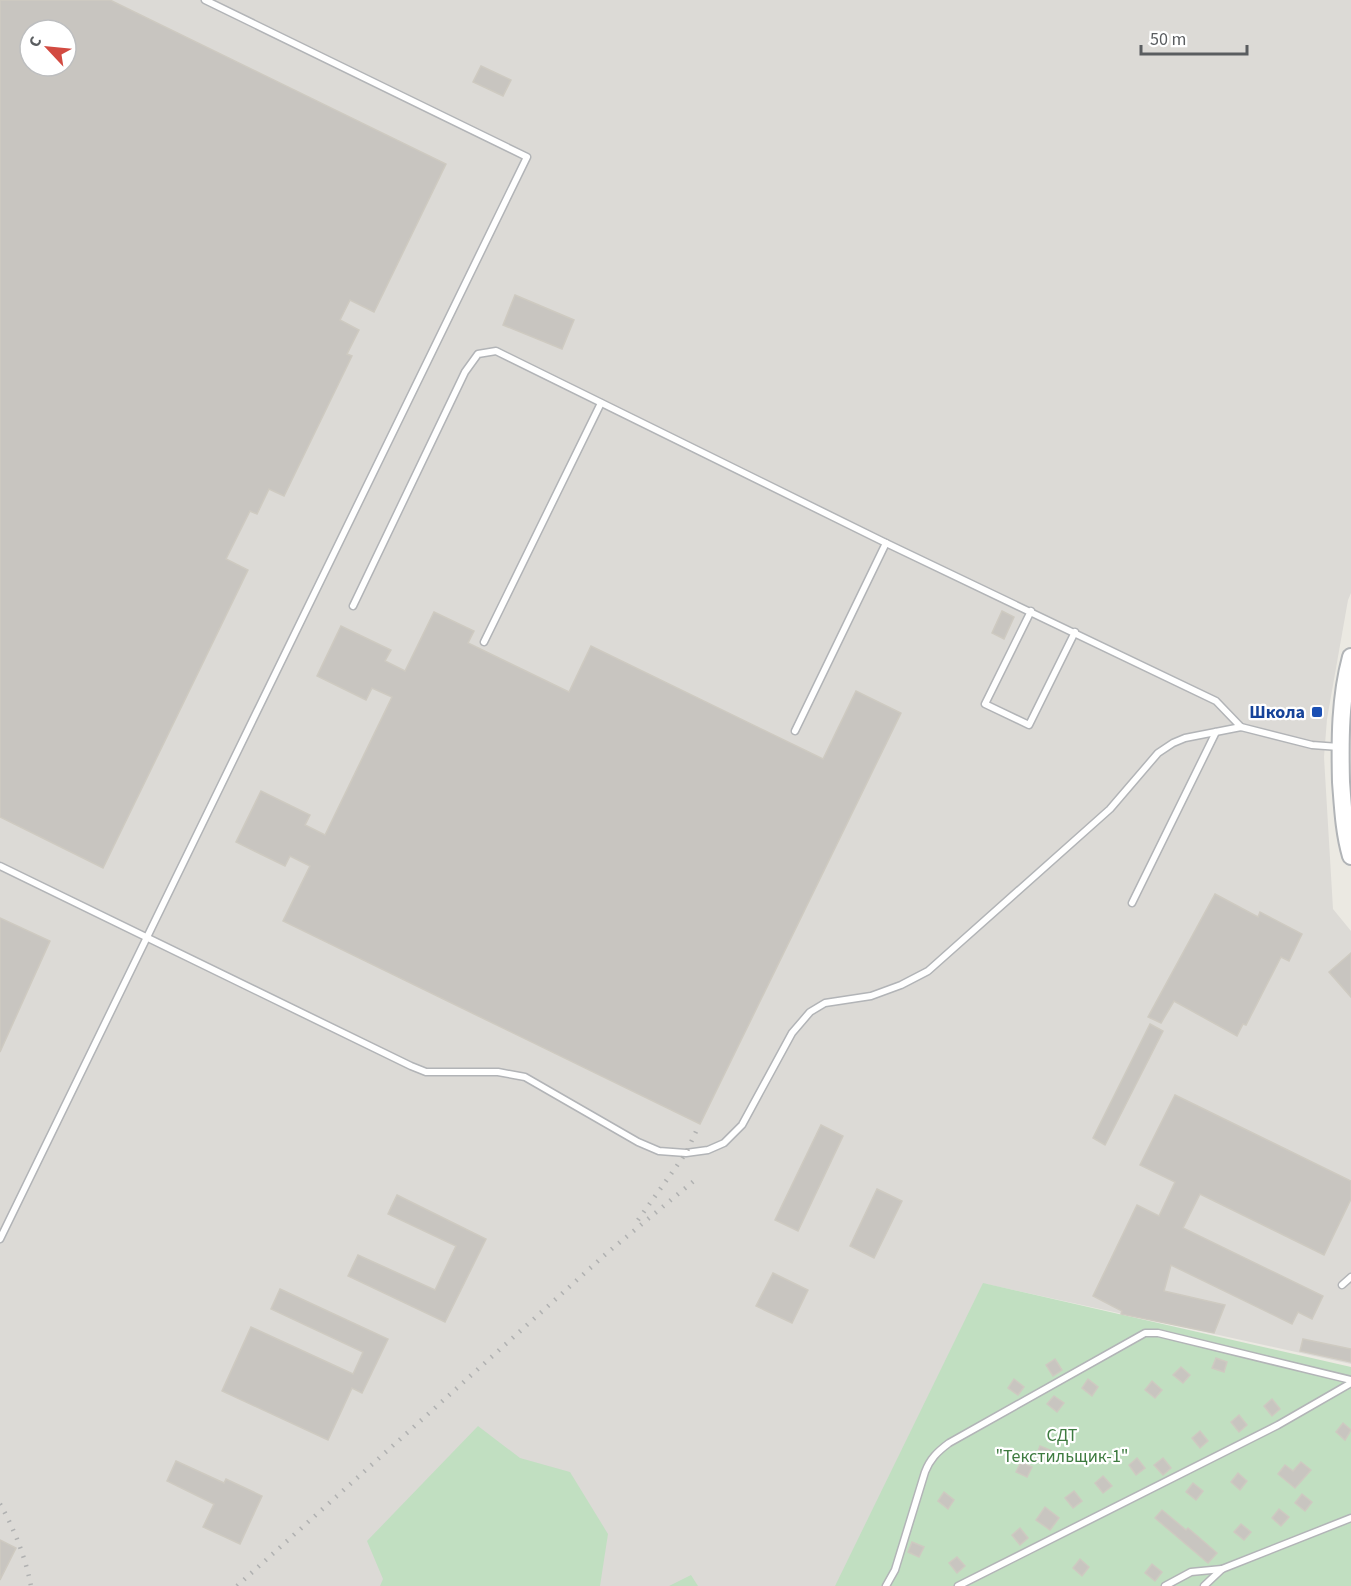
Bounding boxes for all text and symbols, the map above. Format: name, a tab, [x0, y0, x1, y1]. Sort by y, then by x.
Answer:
north arrow	[18, 18, 78, 78]
scale bar	[1141, 18, 1248, 56]
text: 50 m	[1150, 27, 1186, 52]
text: С	[23, 33, 47, 51]
place label: Школа	[1249, 700, 1305, 725]
marker: Школа	[1310, 705, 1324, 719]
park label: СДТ "Текстильщик-1"	[995, 1423, 1129, 1469]

